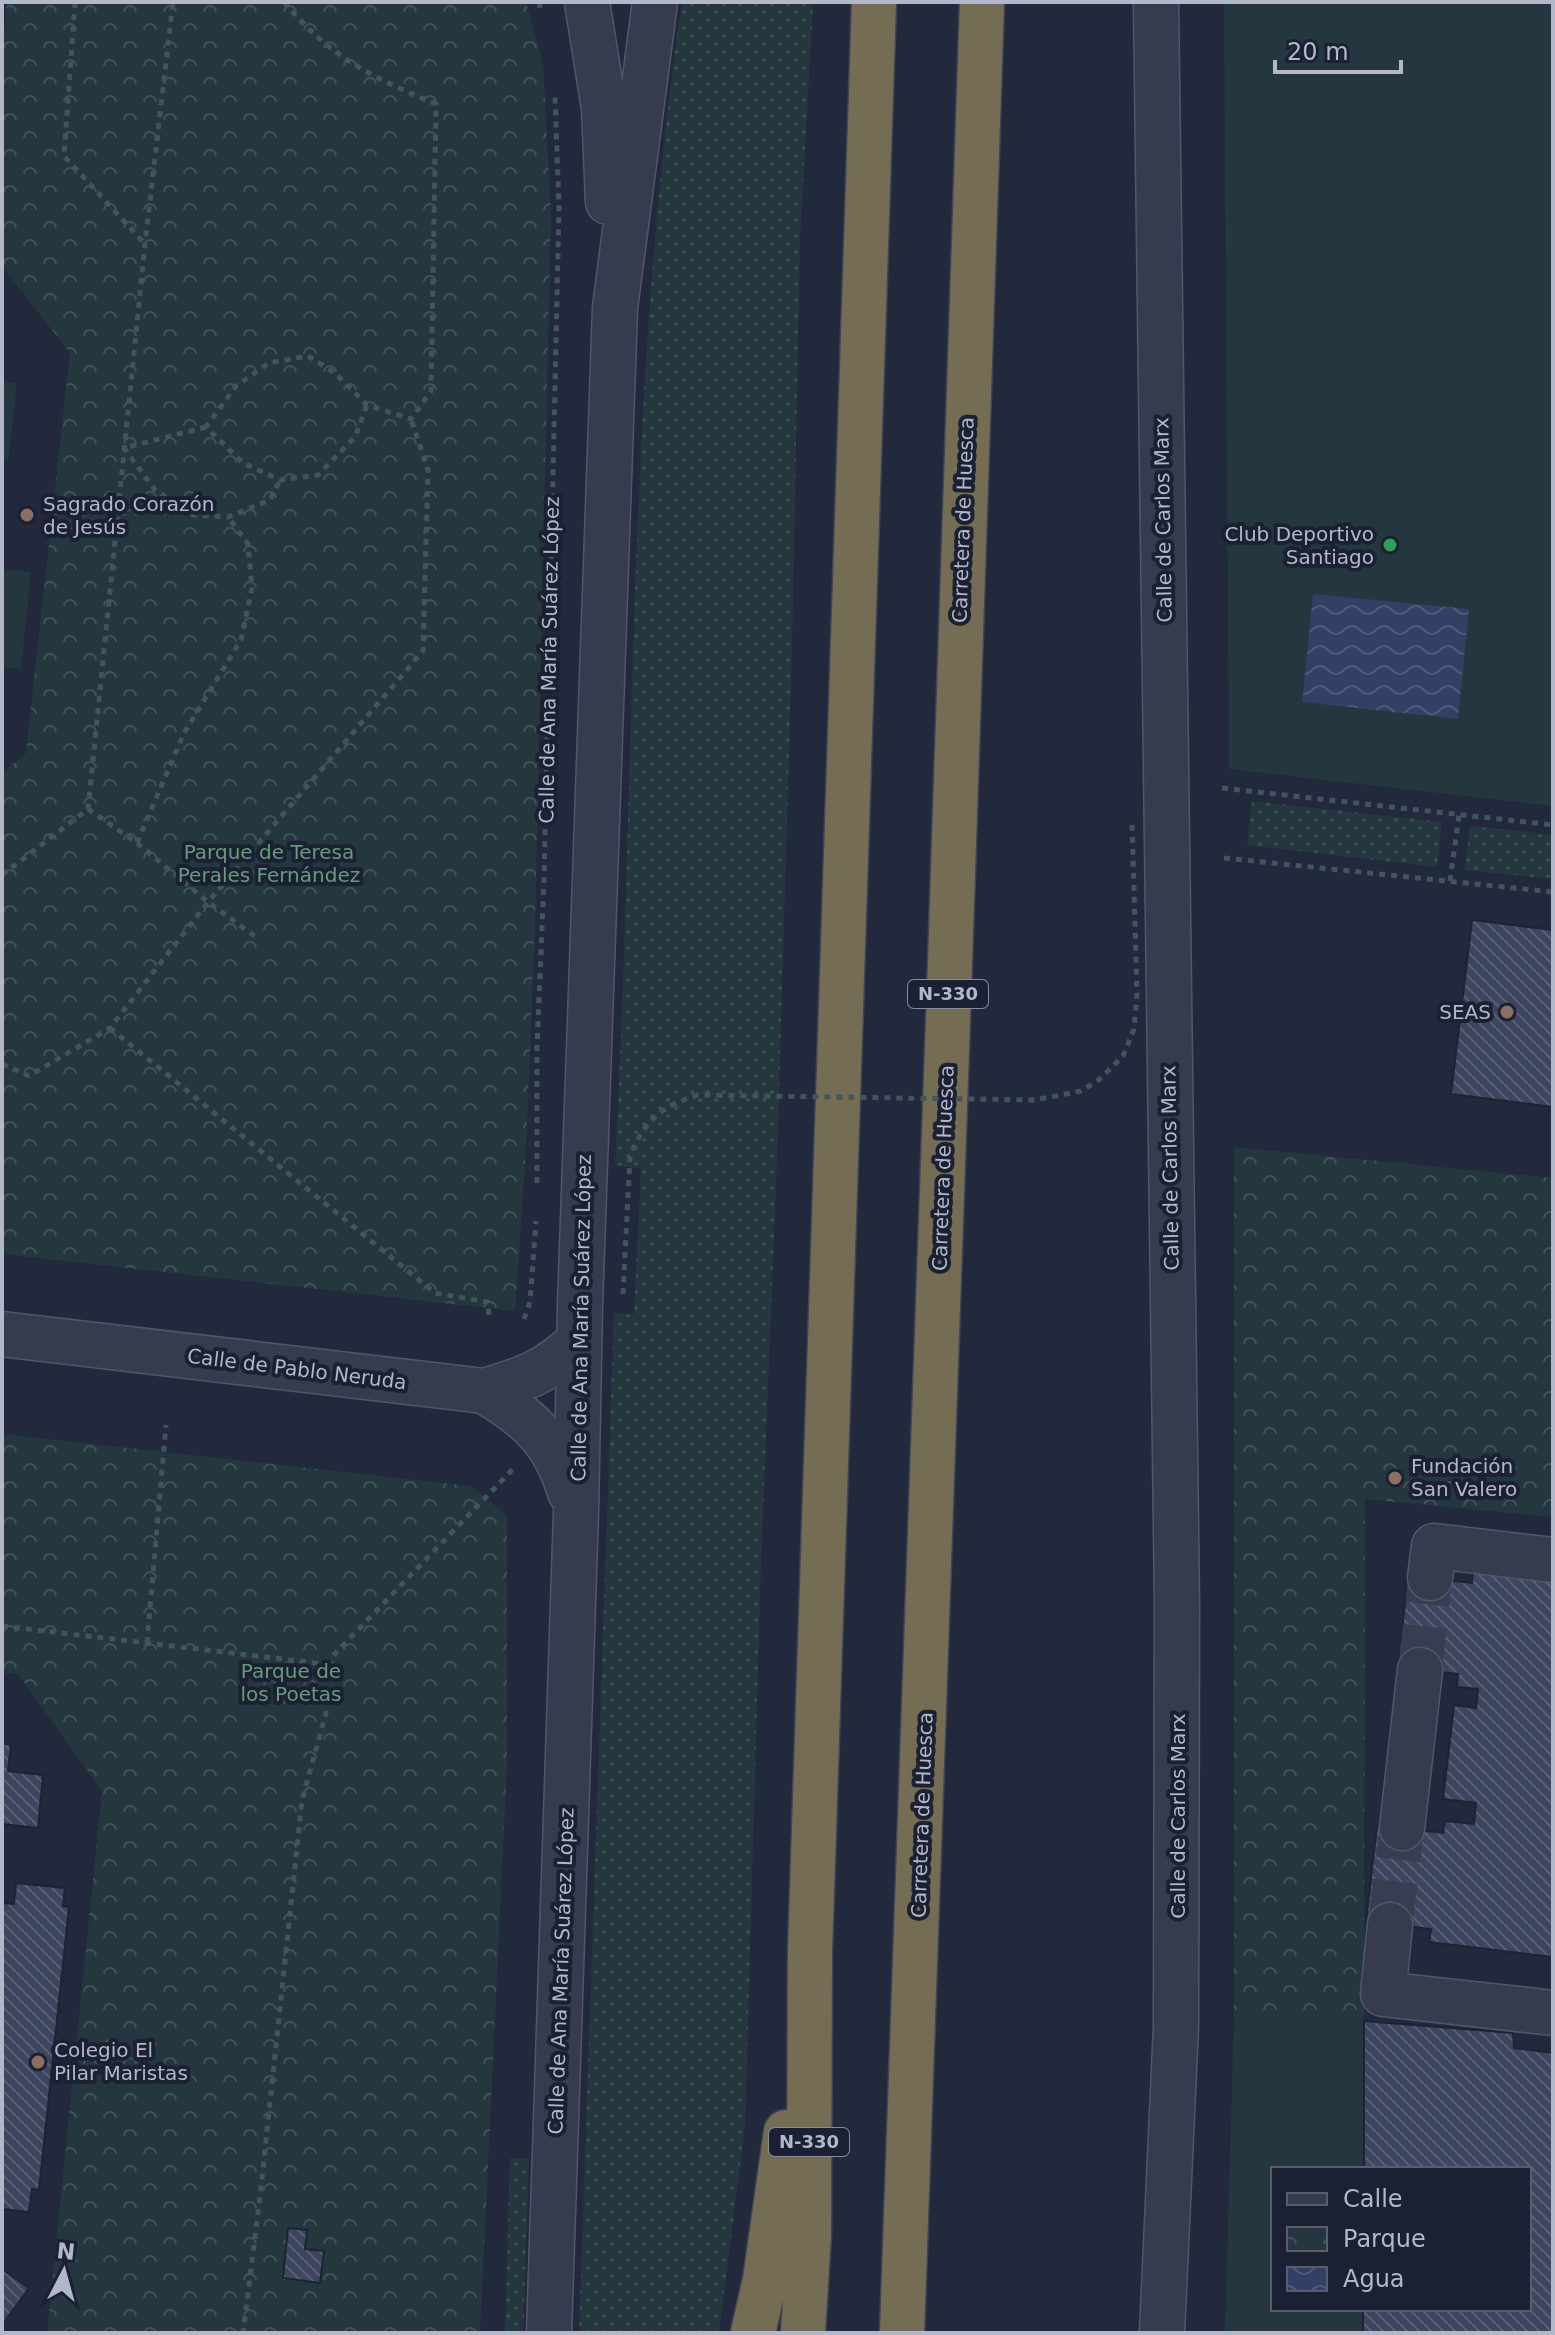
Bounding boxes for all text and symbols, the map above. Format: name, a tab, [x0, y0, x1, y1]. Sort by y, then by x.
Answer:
scale bar	[1275, 24, 1401, 74]
text: 20 m	[1287, 38, 1349, 66]
street label: Carretera de Huesca	[947, 417, 979, 623]
street label: Calle de Carlos Marx	[1149, 417, 1177, 623]
place label: Sagrado Corazón de Jesús	[43, 492, 215, 539]
street label: Calle de Ana María Suárez López	[534, 496, 564, 824]
marker: Sagrado Corazón de Jesús	[18, 506, 36, 524]
place label: Club Deportivo Santiago	[1224, 522, 1374, 569]
marker: Club Deportivo Santiago	[1381, 536, 1399, 554]
park label: Parque de Teresa Perales Fernández	[178, 840, 360, 887]
road number: N-330	[908, 980, 988, 1008]
place label: SEAS	[1439, 1000, 1491, 1024]
marker: SEAS	[1498, 1003, 1516, 1021]
street label: Carretera de Huesca	[927, 1065, 959, 1271]
street label: Calle de Carlos Marx	[1156, 1065, 1184, 1271]
street label: Calle de Ana María Suárez López	[566, 1154, 596, 1482]
street label: Calle de Pablo Neruda	[186, 1344, 408, 1394]
place label: Fundación San Valero	[1411, 1454, 1517, 1501]
marker: Fundación San Valero	[1386, 1469, 1404, 1487]
park label: Parque de los Poetas	[241, 1659, 341, 1706]
street label: Carretera de Huesca	[906, 1712, 938, 1918]
street label: Calle de Carlos Marx	[1166, 1713, 1190, 1919]
street label: Calle de Ana María Suárez López	[543, 1807, 579, 2135]
place label: Colegio El Pilar Maristas	[54, 2038, 188, 2085]
marker: Colegio El Pilar Maristas	[29, 2053, 47, 2071]
road number: N-330	[769, 2128, 849, 2156]
legend	[1271, 2167, 1531, 2311]
text: Calle	[1343, 2185, 1403, 2213]
text: Parque	[1343, 2225, 1426, 2253]
north arrow	[24, 2231, 104, 2311]
text: N	[56, 2238, 77, 2265]
text: Agua	[1343, 2265, 1405, 2293]

